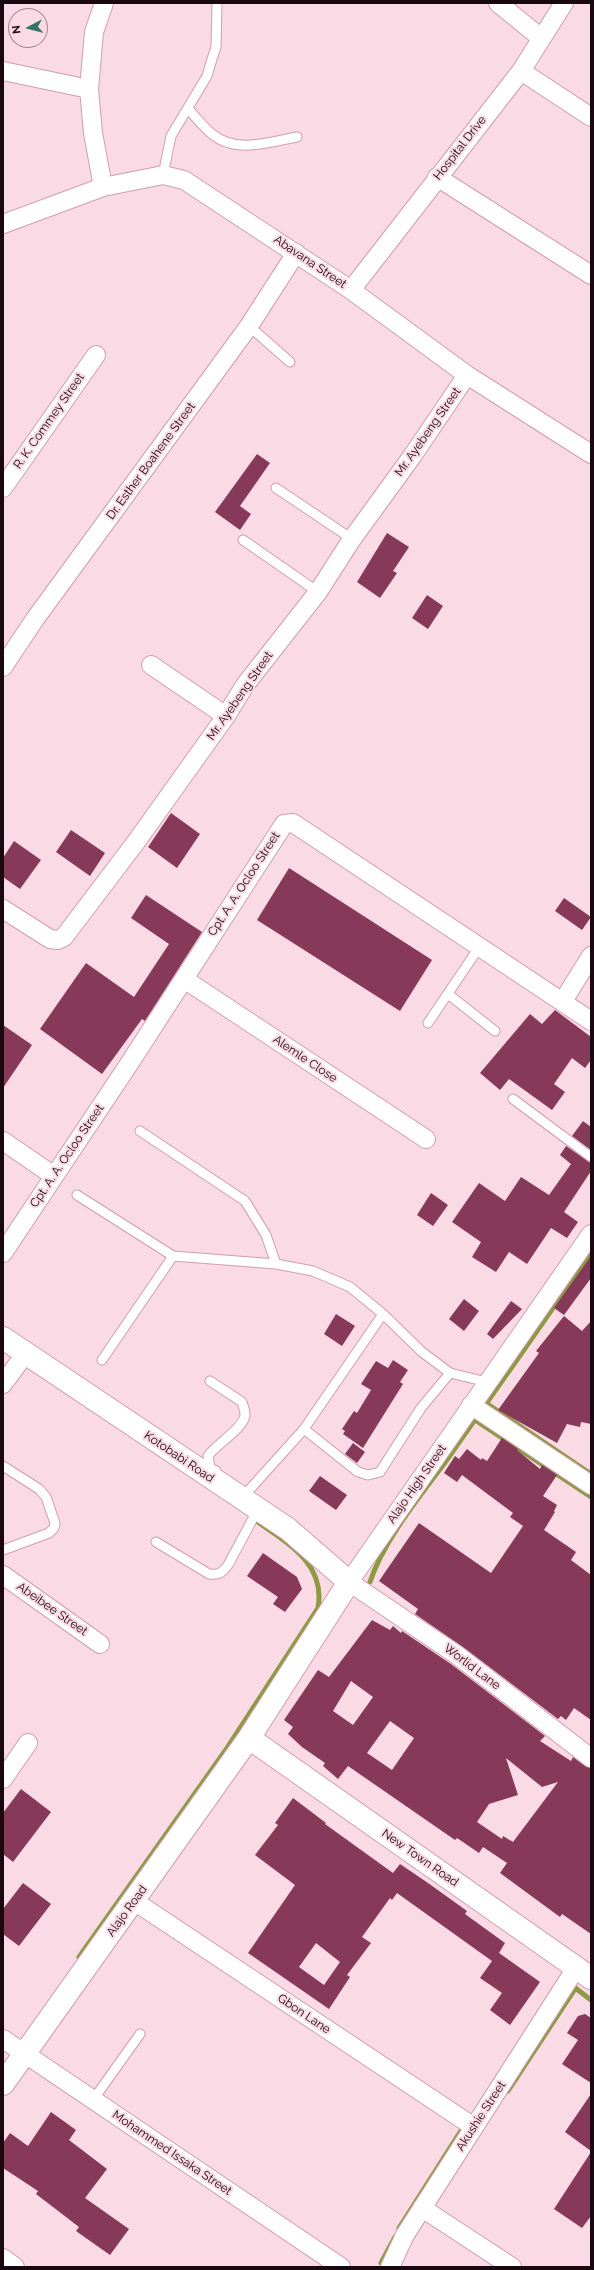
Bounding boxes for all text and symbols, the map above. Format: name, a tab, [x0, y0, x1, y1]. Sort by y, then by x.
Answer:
north arrow	[8, 8, 48, 48]
text: N	[10, 24, 24, 34]
street label: Hospital Drive	[431, 113, 489, 183]
street label: Abavana Street	[271, 232, 349, 292]
street label: R. K. Commey Street	[11, 370, 87, 472]
street label: Mr. Ayebeng Street	[392, 385, 464, 479]
street label: Dr. Esther Boahene Street	[104, 400, 198, 522]
street label: Mr. Ayebeng Street	[204, 649, 276, 743]
street label: Cpt. A. A. Ocloo Street	[205, 829, 283, 939]
street label: Alemle Close	[270, 1032, 340, 1086]
street label: Cpt. A. A. Ocloo Street	[27, 1102, 107, 1210]
street label: Kotobabi Road	[141, 1428, 217, 1486]
street label: Alajo High Street	[384, 1442, 450, 1526]
street label: Abeibee Street	[14, 1579, 90, 1639]
street label: Worlid Lane	[441, 1641, 503, 1693]
street label: New Town Road	[379, 1826, 461, 1890]
street label: Alajo Road	[104, 1883, 150, 1939]
street label: Gbon Lane	[275, 1991, 333, 2037]
street label: Akushie Street	[453, 2078, 509, 2154]
street label: Mohammed Issaka Street	[110, 2108, 234, 2198]

